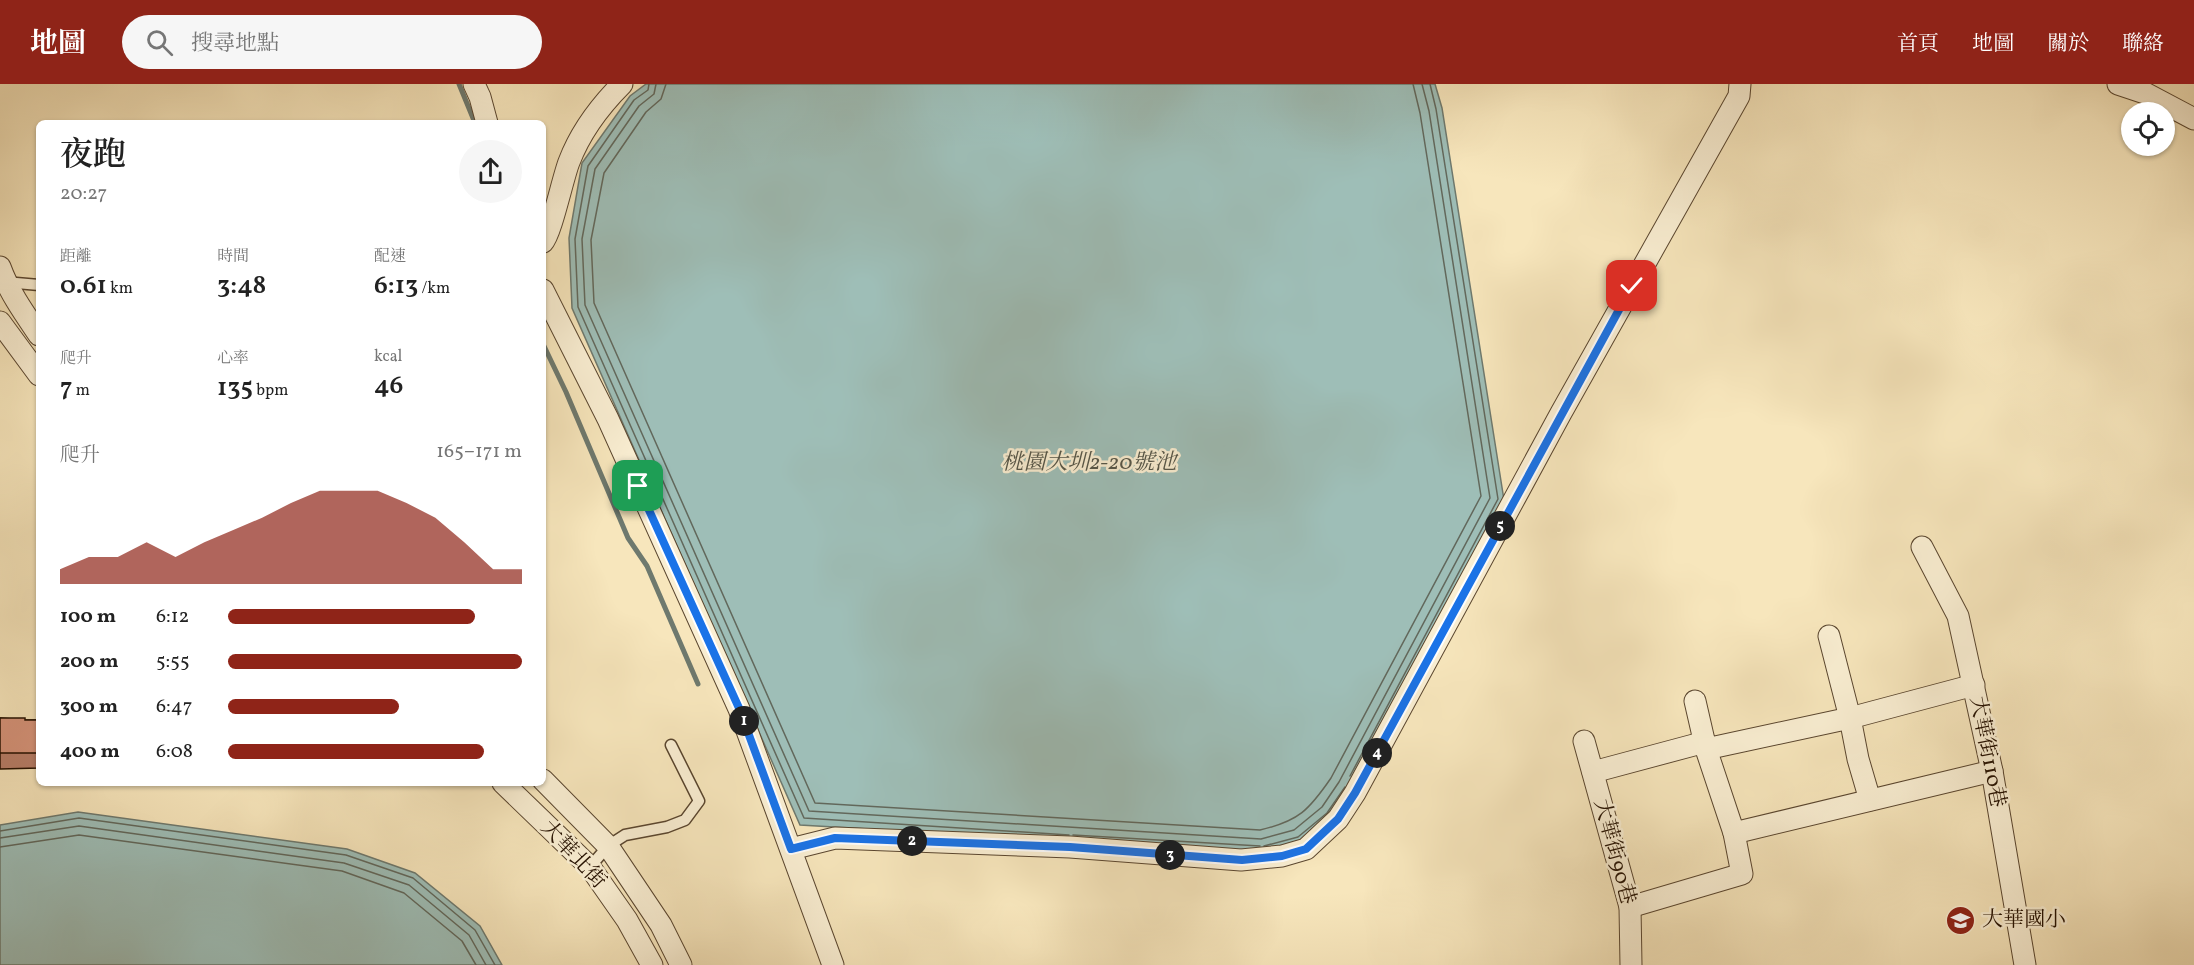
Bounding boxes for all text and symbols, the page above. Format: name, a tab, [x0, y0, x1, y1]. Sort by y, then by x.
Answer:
search box	[122, 15, 542, 69]
text: 地圖	[30, 25, 86, 64]
icon: search	[143, 26, 176, 59]
text: 搜尋地點	[191, 29, 279, 60]
text: 首頁	[1897, 30, 1939, 59]
text: 地圖	[1972, 30, 2014, 59]
text: 關於	[2047, 30, 2089, 59]
text: 聯絡	[2122, 30, 2164, 59]
map controls	[2121, 102, 2175, 156]
button: locate	[2121, 102, 2175, 156]
text: 夜跑	[60, 134, 126, 180]
button: share	[459, 140, 522, 203]
text: 20:27	[60, 180, 107, 208]
text: 距離	[60, 246, 92, 268]
text: 時間	[217, 246, 249, 268]
text: 配速	[374, 246, 406, 268]
pin	[1606, 260, 1657, 311]
text: 0.61	[60, 268, 107, 304]
text: 3:48	[217, 268, 266, 304]
text: 6:13	[374, 268, 418, 304]
icon: check	[1615, 269, 1648, 302]
text: km	[107, 278, 133, 300]
text: /km	[418, 278, 450, 300]
text: kcal	[374, 346, 402, 368]
text: 爬升	[60, 348, 92, 370]
text: 心率	[217, 348, 249, 370]
text: 46	[374, 368, 403, 404]
text: 7	[60, 370, 73, 406]
text: 135	[217, 370, 253, 406]
text: m	[73, 380, 90, 402]
text: bpm	[253, 380, 288, 402]
text: 165–171 m	[436, 438, 522, 466]
text: 爬升	[60, 442, 100, 470]
water label: 桃園大圳2-20號池	[1001, 448, 1179, 479]
pin	[612, 460, 663, 511]
icon: arrive	[621, 469, 654, 502]
pin: 5	[1485, 511, 1515, 541]
text: 5	[1496, 515, 1504, 537]
text: 100 m	[60, 603, 116, 631]
text: 6:12	[156, 603, 189, 631]
text: 200 m	[60, 648, 118, 676]
text: 5:55	[156, 648, 190, 676]
text: 300 m	[60, 693, 118, 721]
text: 6:47	[156, 693, 192, 721]
street label: 大華街110巷	[1962, 694, 2012, 810]
pin: 1	[729, 706, 759, 736]
text: 1	[741, 710, 747, 732]
text: 400 m	[60, 738, 120, 766]
text: 6:08	[156, 738, 193, 766]
pin: 4	[1362, 738, 1392, 768]
text: 4	[1372, 742, 1382, 764]
street label: 大華街90巷	[1586, 796, 1642, 908]
street label: 大華北街	[534, 814, 612, 896]
pin: 2	[897, 826, 927, 856]
text: 2	[908, 830, 916, 852]
pin: 3	[1155, 840, 1185, 870]
text: 3	[1166, 844, 1174, 866]
school or university icon: 大華國小	[1945, 904, 1977, 936]
place label: 大華國小	[1982, 906, 2066, 935]

